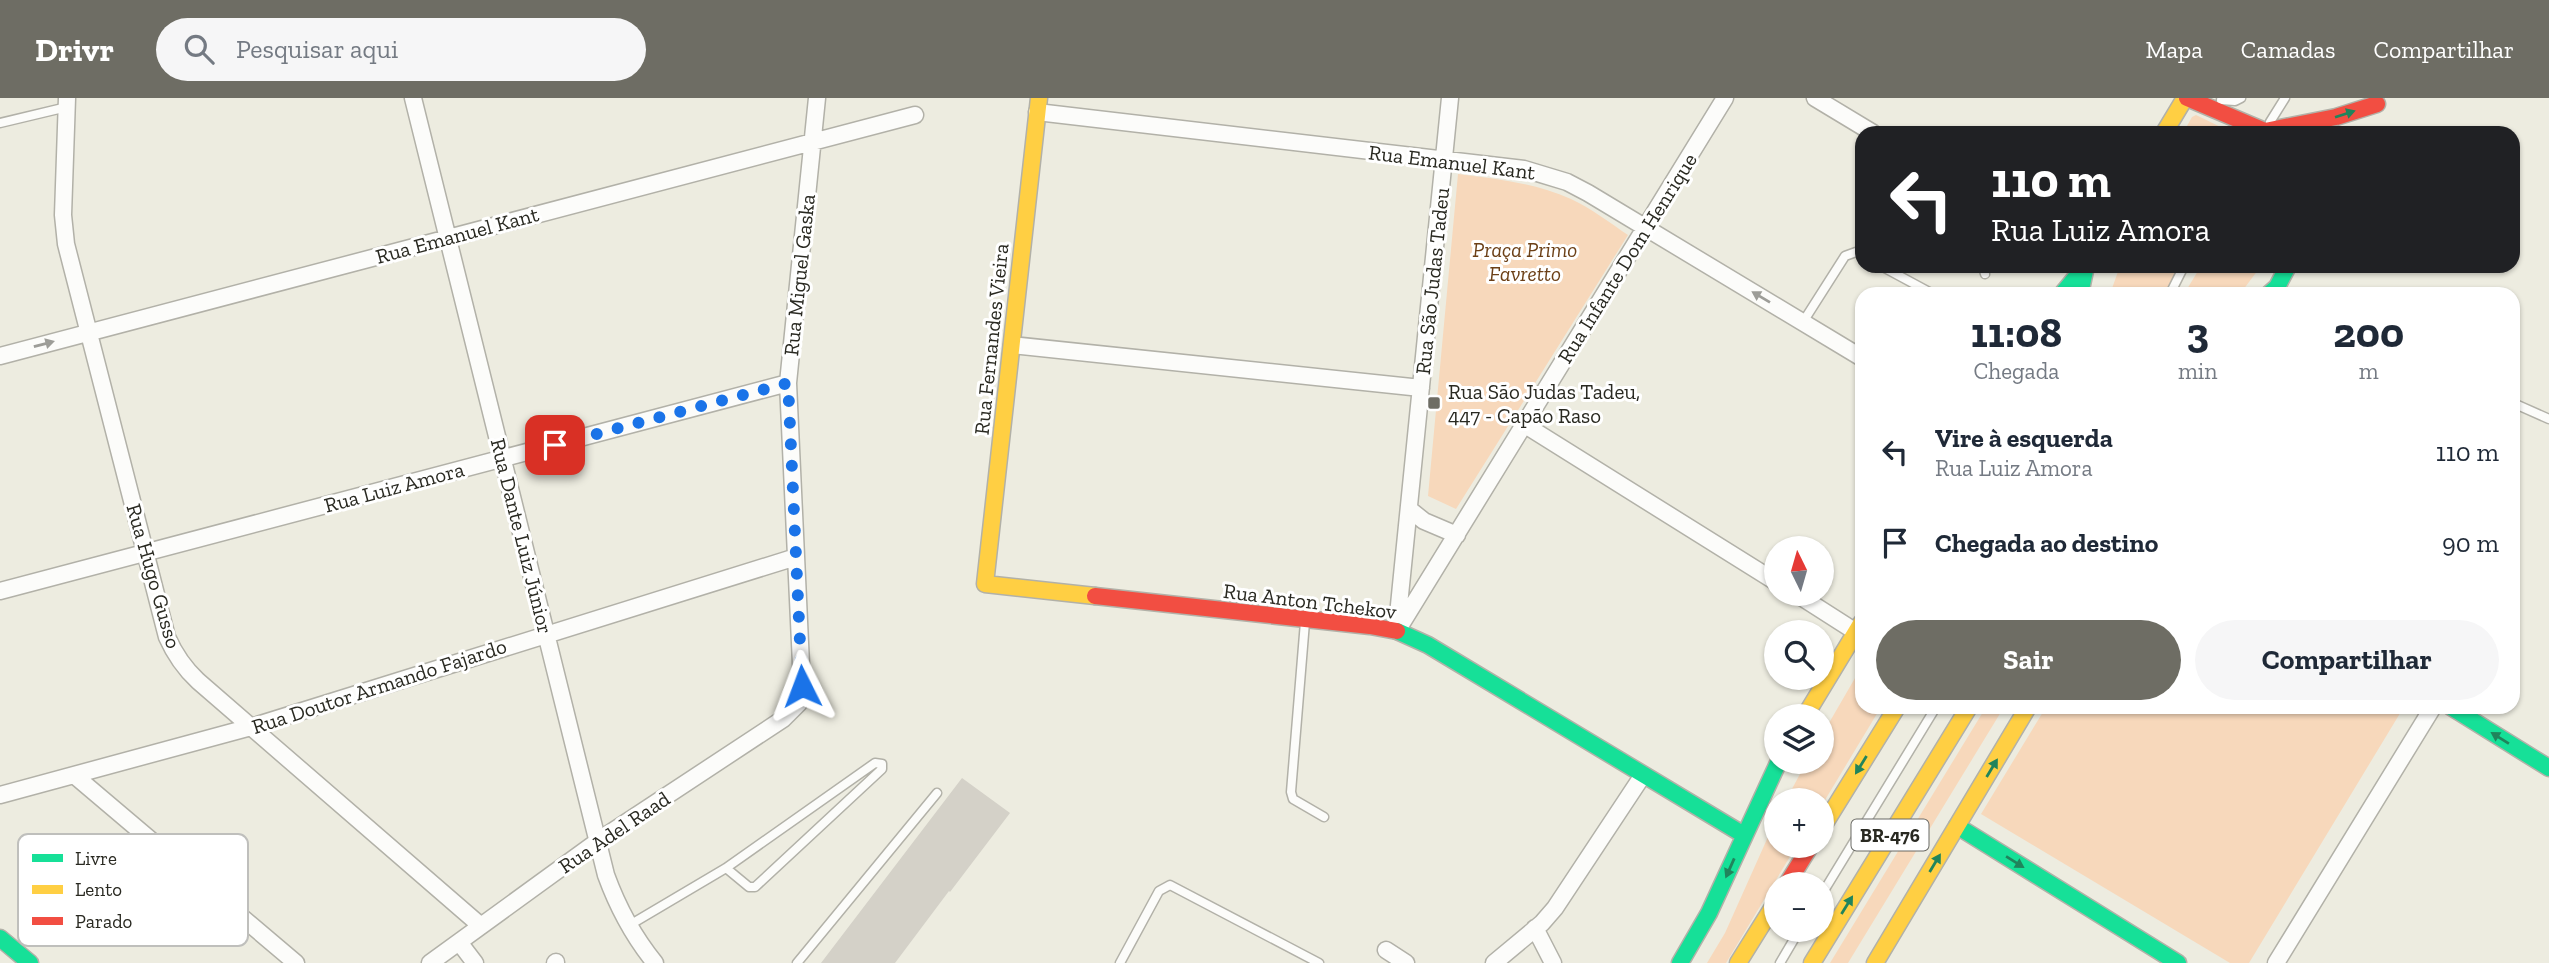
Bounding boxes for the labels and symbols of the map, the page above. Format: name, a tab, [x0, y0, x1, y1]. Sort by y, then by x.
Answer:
one-way arrow	[2334, 109, 2355, 119]
street label: Rua Emanuel Kant	[1367, 139, 1537, 185]
street label: Rua Infante Dom Henrique	[1552, 148, 1702, 368]
street label: Rua São Judas Tadeu	[1410, 186, 1454, 376]
street label: Rua Miguel Gaska	[778, 193, 820, 357]
street label: Rua Emanuel Kant	[373, 201, 541, 269]
park label: Praça Primo Favretto	[1473, 237, 1577, 286]
street label: Rua Fernandes Vieira	[969, 242, 1013, 436]
one-way arrow	[1752, 291, 1771, 304]
one-way arrow	[34, 338, 56, 349]
place label: Rua São Judas Tadeu, 447 - Capão Raso	[1448, 379, 1640, 428]
marker: Rua São Judas Tadeu, 447 - Capão Raso	[1426, 395, 1442, 411]
pin	[525, 415, 585, 475]
street label: Rua Dante Luiz Júnior	[486, 436, 558, 636]
street label: Rua Luiz Amora	[321, 456, 467, 518]
street label: Rua Hugo Gusso	[121, 501, 187, 651]
north arrow	[1764, 536, 1834, 606]
street label: Rua Anton Tchekov	[1222, 578, 1398, 624]
street label: Rua Doutor Armando Fajardo	[249, 633, 510, 740]
position arrow	[765, 649, 839, 723]
one-way arrow	[2491, 731, 2510, 744]
one-way arrow	[1854, 755, 1867, 775]
one-way arrow	[1986, 758, 1998, 777]
street label: Rua Adel Raad	[554, 785, 675, 878]
road number: BR-476	[1852, 820, 1928, 850]
legend	[18, 834, 248, 946]
text: Livre	[75, 847, 117, 870]
one-way arrow	[1929, 853, 1942, 872]
one-way arrow	[2006, 856, 2025, 869]
one-way arrow	[1724, 857, 1735, 878]
text: Lento	[75, 878, 122, 901]
one-way arrow	[1841, 895, 1854, 914]
text: Parado	[75, 910, 133, 933]

